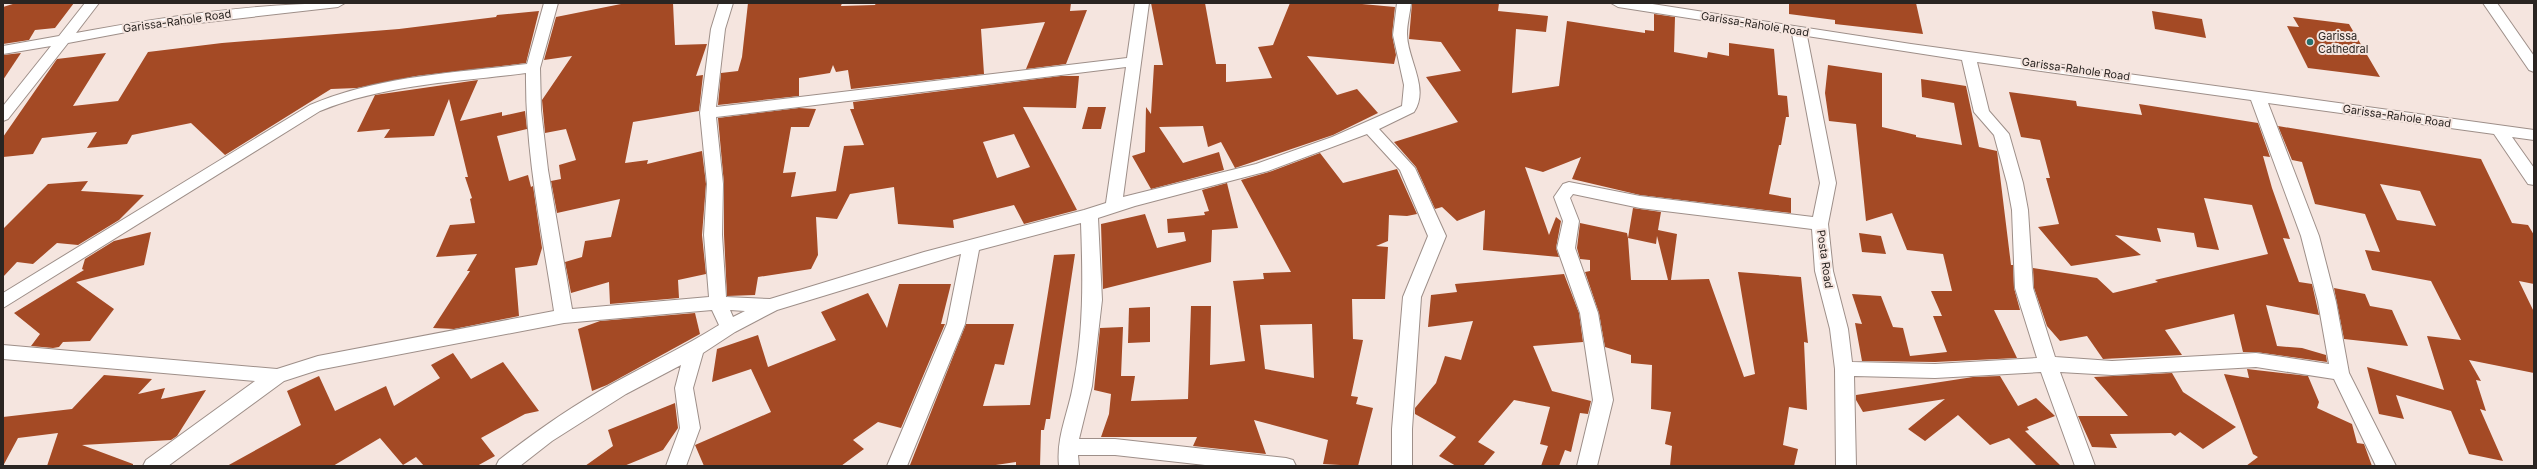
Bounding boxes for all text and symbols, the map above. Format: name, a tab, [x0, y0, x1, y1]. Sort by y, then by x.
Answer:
street label: Garissa-Rahole Road	[122, 6, 232, 36]
street label: Garissa-Rahole Road	[1700, 9, 1810, 39]
place label: Garissa Cathedral	[2318, 29, 2368, 56]
marker: Garissa Cathedral	[2305, 37, 2315, 47]
street label: Garissa-Rahole Road	[2021, 54, 2131, 84]
street label: Garissa-Rahole Road	[2342, 101, 2452, 131]
street label: Posta Road	[1814, 229, 1836, 289]

